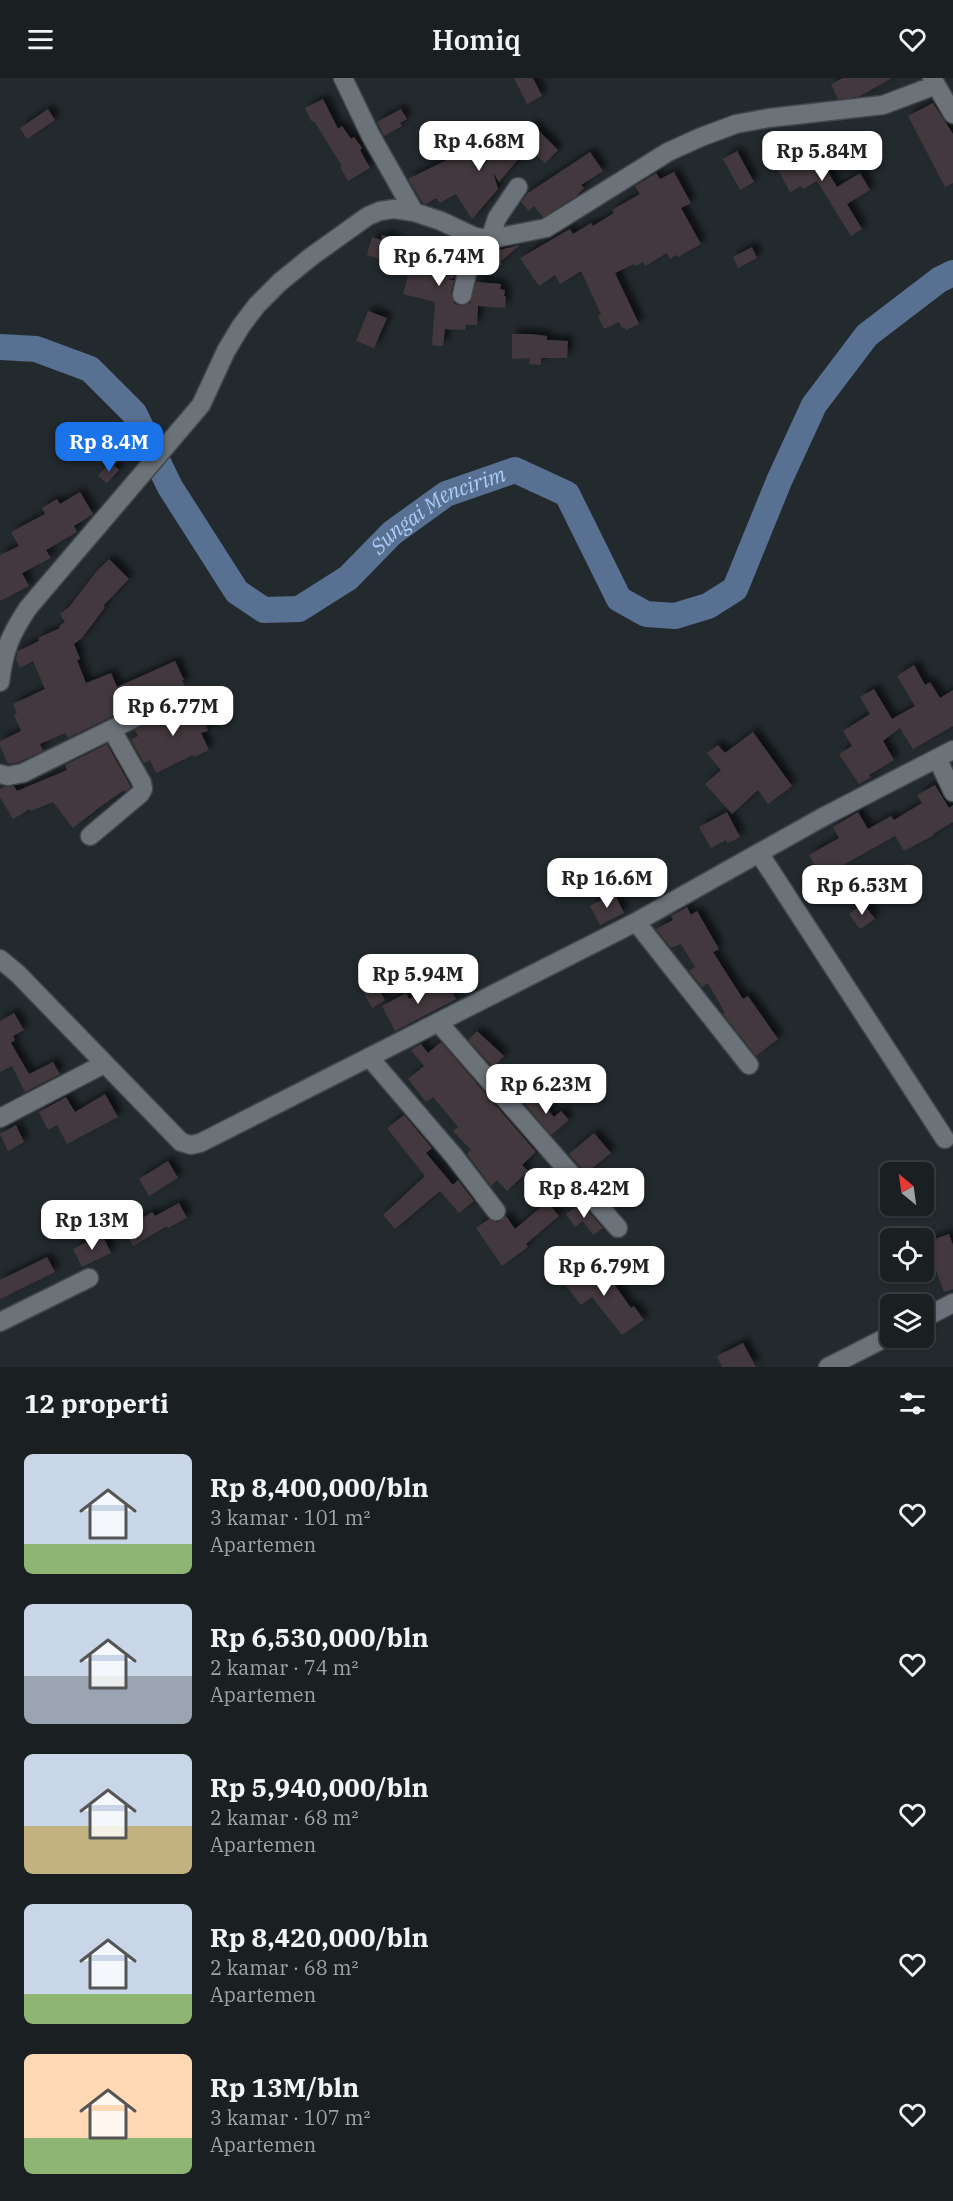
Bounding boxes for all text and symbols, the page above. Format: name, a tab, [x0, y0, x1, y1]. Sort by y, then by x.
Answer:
text: Homiq	[432, 22, 521, 57]
icon: menu	[24, 23, 57, 56]
icon: heart	[896, 23, 929, 56]
pin: Rp 4.68M	[417, 121, 541, 172]
text: Rp 4.68M	[433, 127, 525, 154]
pin: Rp 5.84M	[760, 131, 884, 182]
text: Rp 5.84M	[776, 137, 868, 164]
pin: Rp 6.74M	[377, 236, 501, 287]
text: Rp 6.74M	[393, 242, 485, 269]
pin: Rp 8.4M	[54, 422, 164, 473]
text: Rp 8.4M	[69, 428, 149, 455]
water label: Sungai Mencirim	[363, 459, 509, 561]
pin: Rp 6.77M	[111, 686, 235, 737]
text: Rp 6.77M	[127, 692, 219, 719]
pin: Rp 16.6M	[545, 858, 669, 909]
text: Rp 16.6M	[561, 864, 653, 891]
pin: Rp 6.53M	[800, 865, 924, 916]
text: Rp 6.53M	[816, 871, 908, 898]
pin: Rp 5.94M	[356, 954, 480, 1005]
text: Rp 5.94M	[372, 960, 464, 987]
pin: Rp 6.23M	[484, 1064, 608, 1115]
text: Rp 6.23M	[500, 1070, 592, 1097]
north arrow	[880, 1162, 934, 1216]
map controls	[880, 1162, 934, 1348]
pin: Rp 8.42M	[522, 1168, 646, 1219]
text: Rp 8.42M	[538, 1174, 630, 1201]
pin: Rp 13M	[43, 1200, 141, 1251]
text: Rp 13M	[55, 1206, 129, 1233]
button: locate	[880, 1228, 934, 1282]
pin: Rp 6.79M	[542, 1246, 666, 1297]
text: Rp 6.79M	[558, 1252, 650, 1279]
button: layers	[880, 1294, 934, 1348]
text: 12 properti	[24, 1386, 169, 1420]
icon: filters	[896, 1387, 929, 1420]
text: Rp 8,400,000/bln	[210, 1470, 429, 1504]
icon: home	[72, 1478, 144, 1550]
icon: heart	[896, 1498, 929, 1531]
text: 3 kamar · 101 m²	[210, 1504, 370, 1531]
text: Apartemen	[210, 1531, 316, 1558]
text: Rp 6,530,000/bln	[210, 1620, 429, 1654]
icon: home	[72, 1628, 144, 1700]
icon: heart	[896, 1648, 929, 1681]
text: 2 kamar · 74 m²	[210, 1654, 358, 1681]
text: Apartemen	[210, 1681, 316, 1708]
text: Rp 5,940,000/bln	[210, 1770, 429, 1804]
icon: home	[72, 1778, 144, 1850]
icon: heart	[896, 1798, 929, 1831]
text: 2 kamar · 68 m²	[210, 1804, 358, 1831]
text: Apartemen	[210, 1831, 316, 1858]
text: Rp 8,420,000/bln	[210, 1920, 429, 1954]
icon: home	[72, 1928, 144, 2000]
icon: heart	[896, 1948, 929, 1981]
text: 2 kamar · 68 m²	[210, 1954, 358, 1981]
text: Apartemen	[210, 1981, 316, 2008]
text: Rp 13M/bln	[210, 2070, 359, 2104]
icon: home	[72, 2078, 144, 2150]
icon: heart	[896, 2098, 929, 2131]
text: 3 kamar · 107 m²	[210, 2104, 370, 2131]
text: Apartemen	[210, 2131, 316, 2158]

